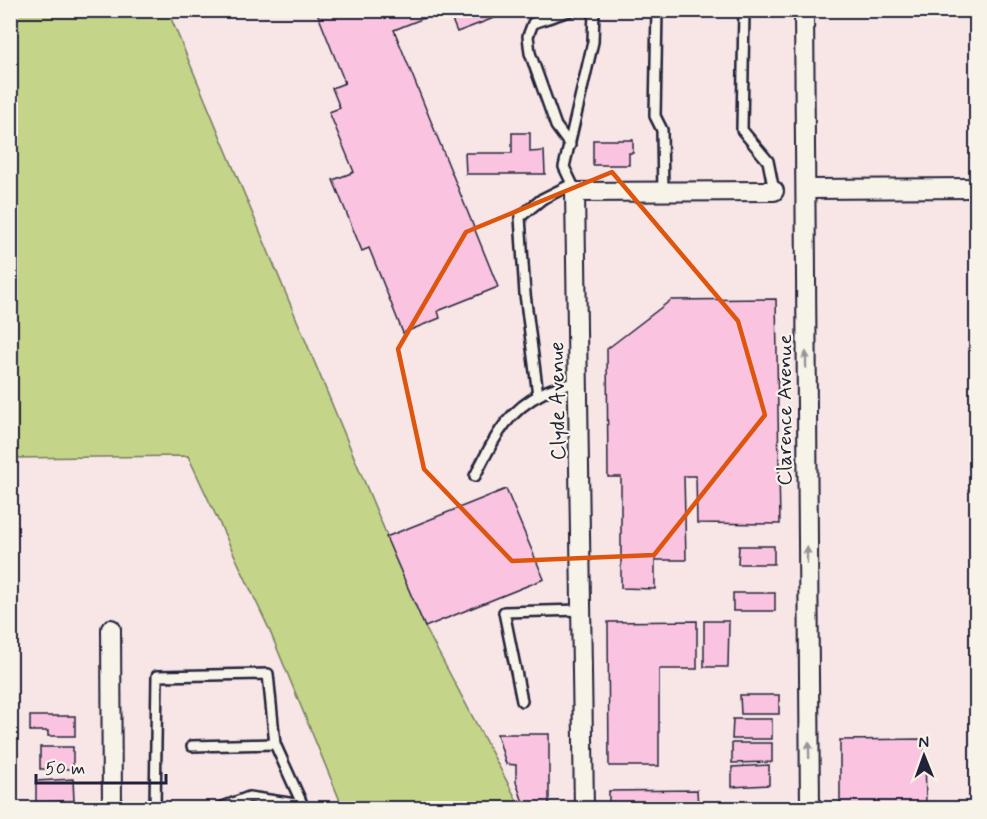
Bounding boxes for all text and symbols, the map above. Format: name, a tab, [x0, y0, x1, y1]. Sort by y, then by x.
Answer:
street label: Clarence Avenue	[771, 334, 799, 486]
street label: Clyde Avenue	[543, 341, 573, 461]
one-way arrow	[801, 351, 811, 370]
one-way arrow	[802, 546, 812, 565]
north arrow	[894, 726, 954, 786]
text: N	[918, 732, 929, 753]
one-way arrow	[804, 741, 814, 760]
scale bar	[36, 747, 166, 785]
text: 50 m	[45, 757, 85, 781]

